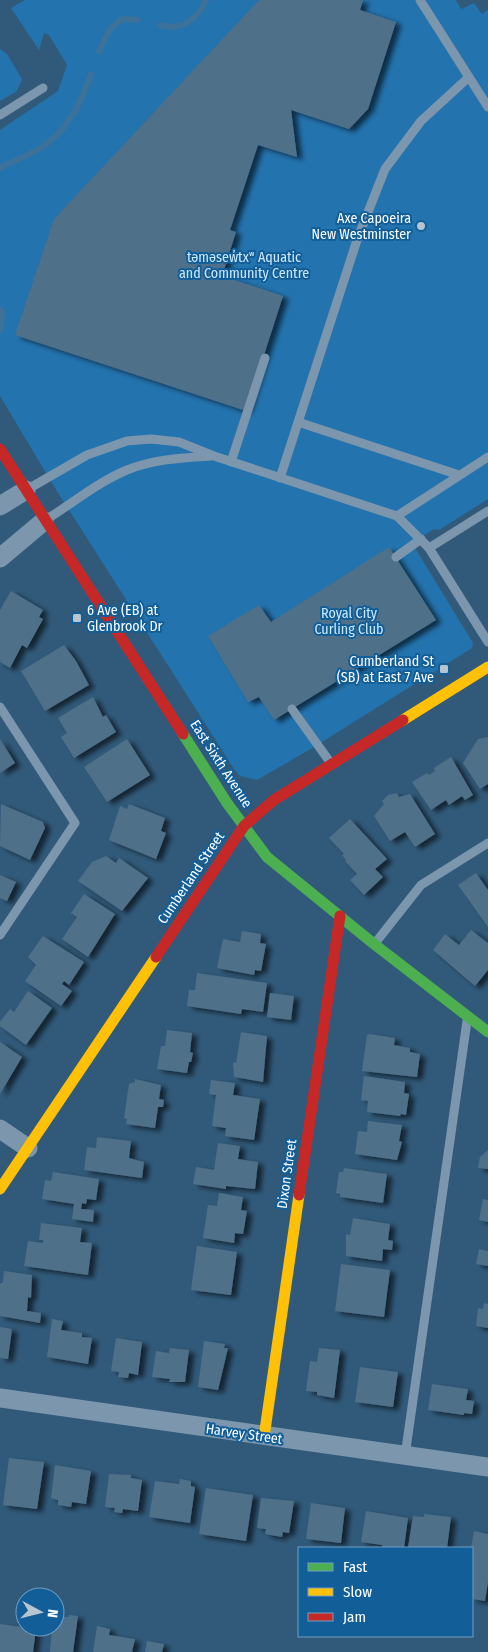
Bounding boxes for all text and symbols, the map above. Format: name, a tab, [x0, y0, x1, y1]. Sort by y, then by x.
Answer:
place label: Axe Capoeira New Westminster	[311, 210, 411, 243]
marker: Axe Capoeira New Westminster	[415, 220, 427, 232]
park label: təməsew̓txʷ Aquatic and Community Centre	[179, 249, 309, 282]
place label: 6 Ave (EB) at Glenbrook Dr	[87, 602, 163, 635]
park label: Royal City Curling Club	[315, 605, 384, 638]
marker: 6 Ave (EB) at Glenbrook Dr	[71, 612, 83, 624]
place label: Cumberland St (SB) at East 7 Ave	[337, 653, 434, 686]
marker: Cumberland St (SB) at East 7 Ave	[438, 663, 450, 675]
street label: East Sixth Avenue	[186, 717, 256, 811]
street label: Cumberland Street	[154, 828, 228, 927]
street label: Dixon Street	[274, 1138, 300, 1210]
street label: Harvey Street	[205, 1420, 284, 1448]
legend	[298, 1547, 473, 1637]
text: Fast	[343, 1558, 367, 1576]
text: Slow	[343, 1583, 372, 1601]
north arrow	[15, 1587, 65, 1637]
text: N	[43, 1608, 61, 1619]
text: Jam	[343, 1608, 366, 1626]

